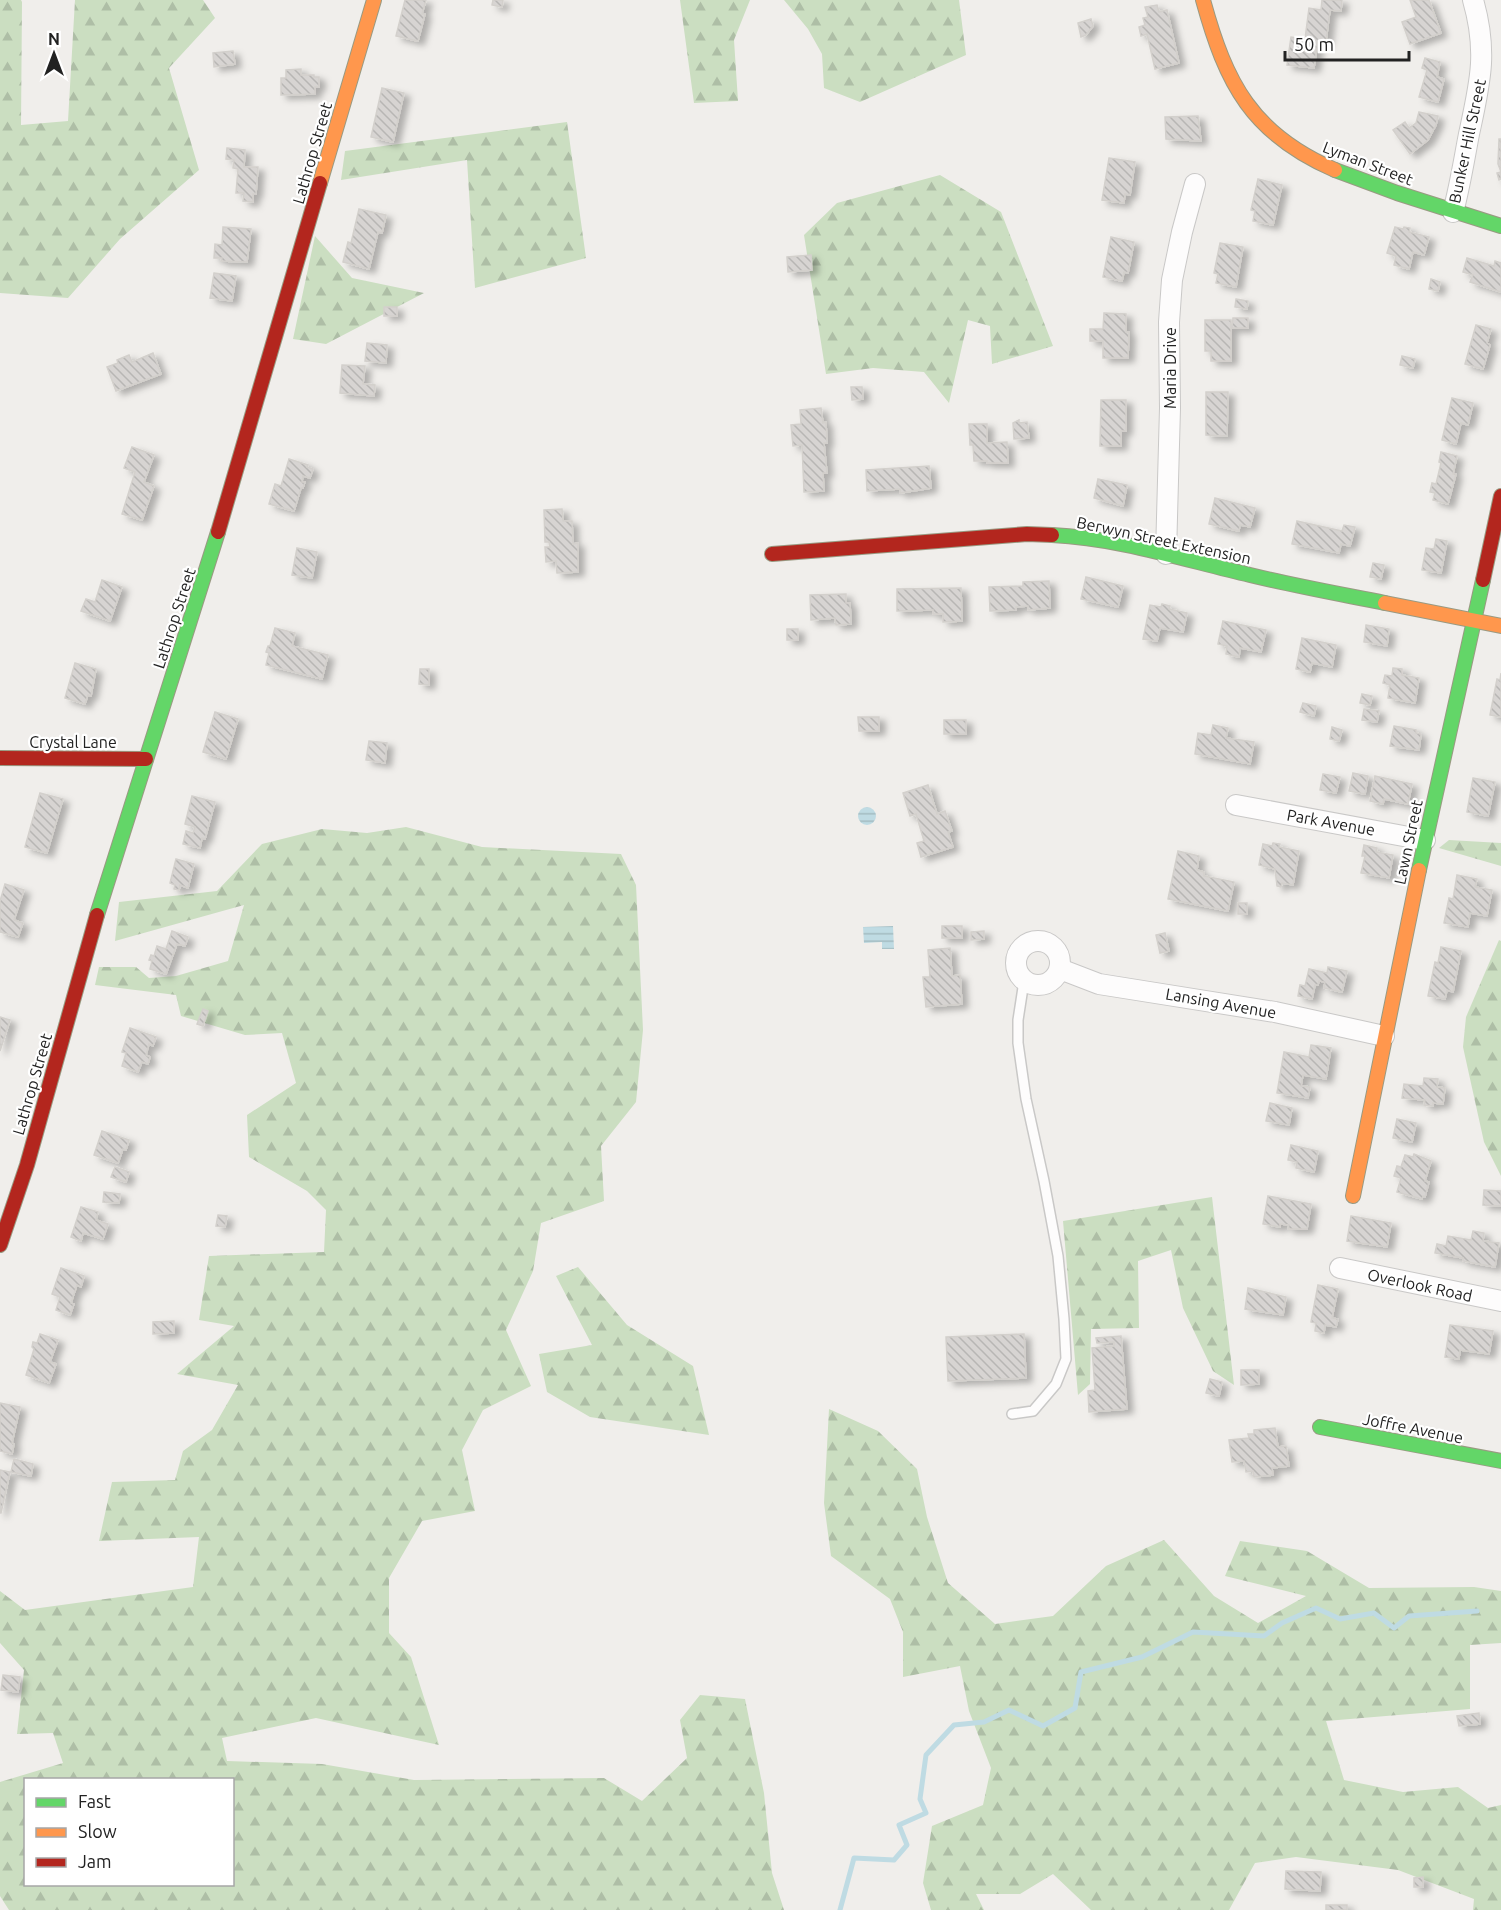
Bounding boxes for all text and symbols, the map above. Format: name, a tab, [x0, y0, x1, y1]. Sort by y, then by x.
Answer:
north arrow	[24, 24, 84, 84]
scale bar	[1285, 24, 1410, 62]
text: N	[48, 30, 60, 48]
text: 50 m	[1294, 34, 1334, 54]
street label: Bunker Hill Street	[1445, 77, 1489, 205]
street label: Lathrop Street	[289, 99, 335, 206]
street label: Lyman Street	[1320, 138, 1416, 189]
street label: Maria Drive	[1161, 327, 1179, 409]
street label: Berwyn Street Extension	[1075, 513, 1253, 567]
street label: Lathrop Street	[149, 565, 199, 671]
street label: Crystal Lane	[29, 733, 117, 751]
street label: Lawn Street	[1390, 797, 1426, 886]
street label: Park Avenue	[1285, 805, 1377, 839]
street label: Lansing Avenue	[1164, 984, 1278, 1022]
street label: Lathrop Street	[9, 1030, 55, 1137]
street label: Overlook Road	[1366, 1265, 1474, 1305]
street label: Joffre Avenue	[1361, 1409, 1465, 1447]
legend	[24, 1778, 234, 1886]
text: Fast	[78, 1791, 111, 1811]
text: Slow	[78, 1821, 117, 1841]
text: Jam	[78, 1851, 112, 1871]

